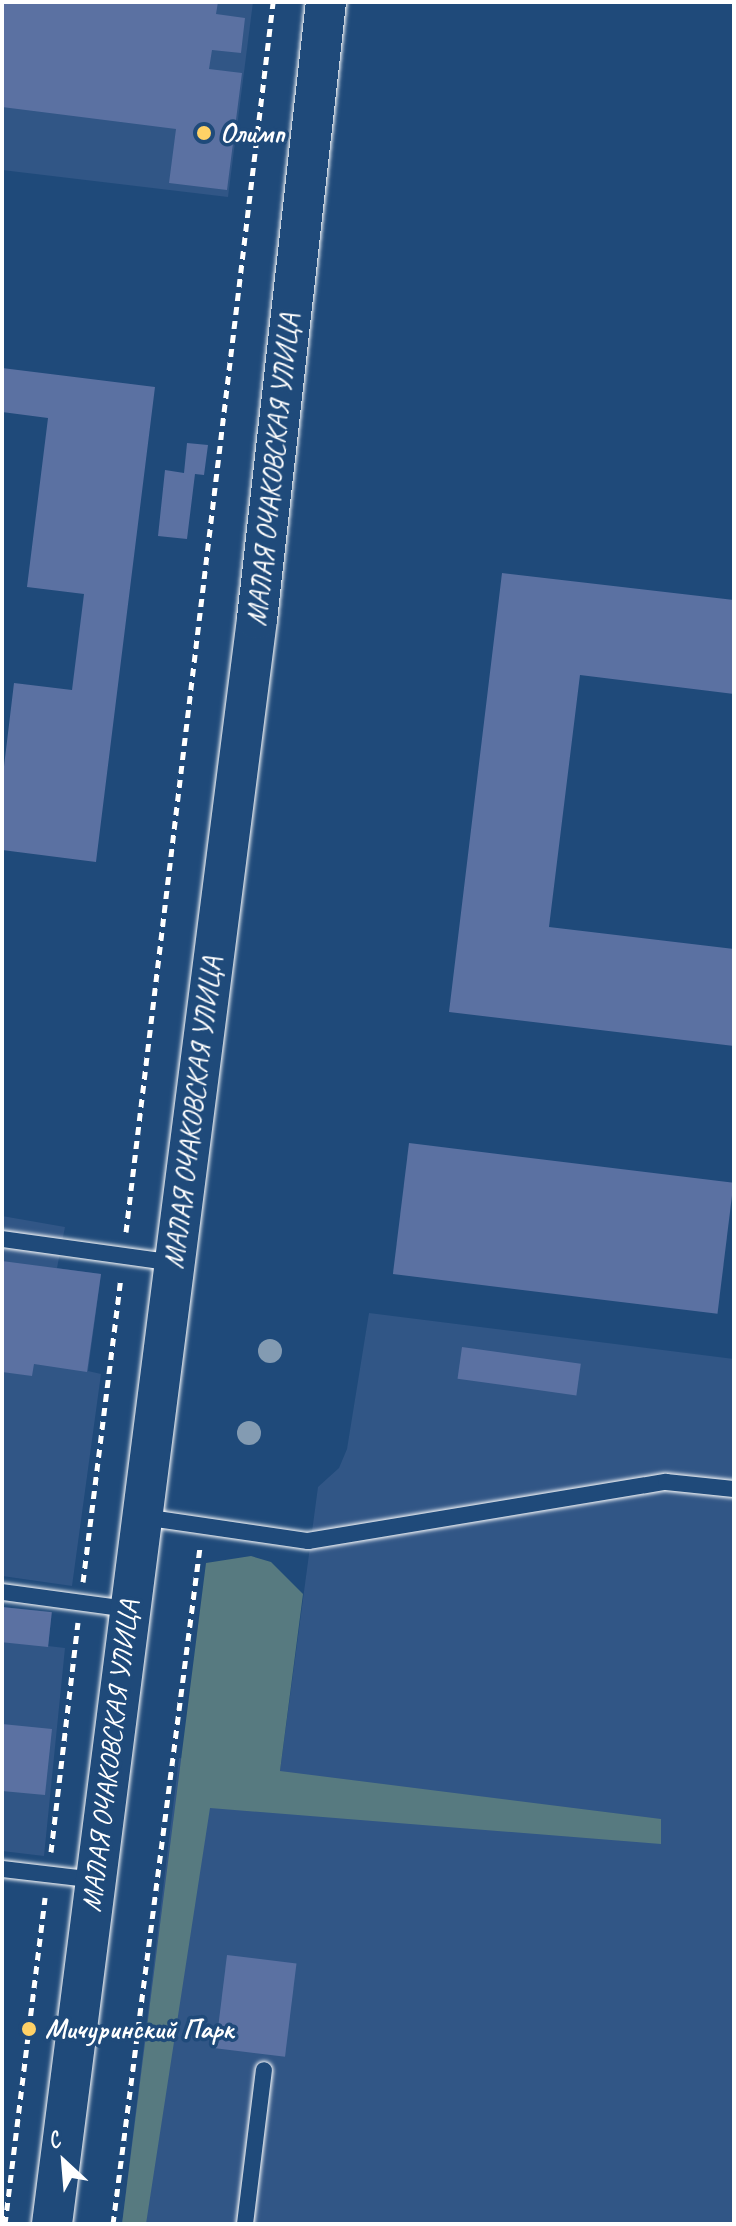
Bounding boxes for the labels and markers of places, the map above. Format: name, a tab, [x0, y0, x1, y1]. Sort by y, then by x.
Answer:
place label: Олимп	[220, 116, 285, 150]
marker: Олимп	[195, 124, 213, 142]
place label: Мичуринский Парк	[45, 2012, 233, 2046]
marker: Мичуринский Парк	[20, 2020, 38, 2038]

